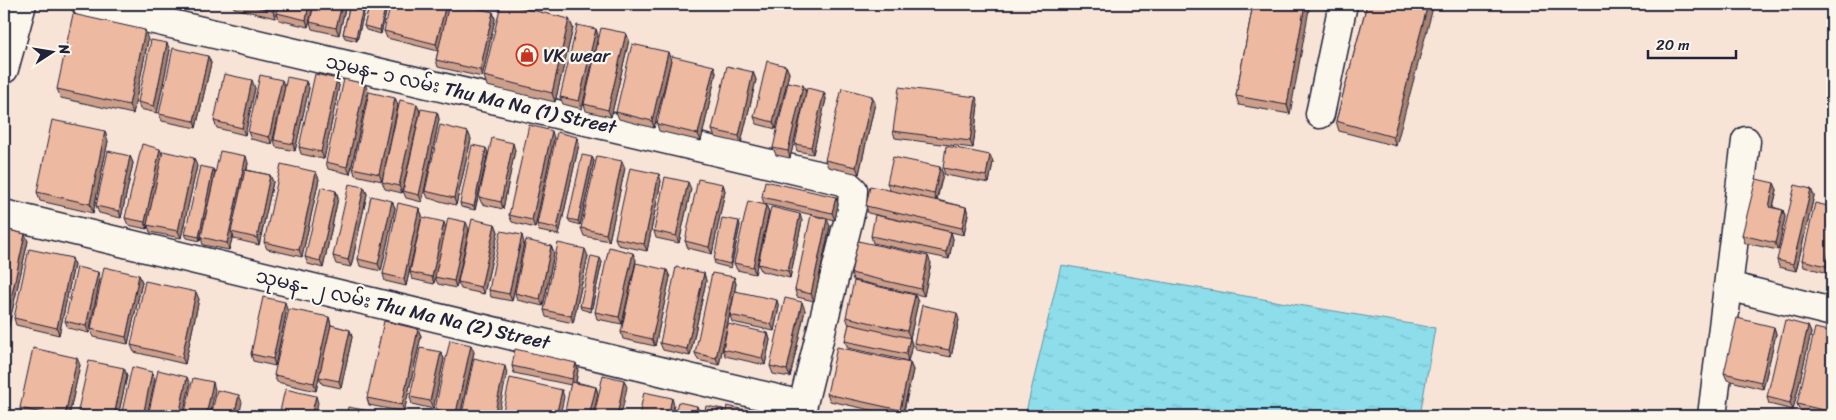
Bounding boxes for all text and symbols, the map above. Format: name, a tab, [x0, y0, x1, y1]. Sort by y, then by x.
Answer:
north arrow	[28, 28, 78, 78]
scale bar	[1648, 28, 1736, 60]
text: 20 m	[1656, 32, 1690, 58]
place label: VK wear	[543, 39, 611, 72]
text: N	[51, 41, 78, 57]
shop icon: VK wear	[515, 43, 539, 67]
street label: သုမန- ၁ လမ်း Thu Ma Na (1) Street	[322, 44, 621, 144]
street label: သုမန- ၂ လမ်း Thu Ma Na (2) Street	[253, 259, 555, 359]

